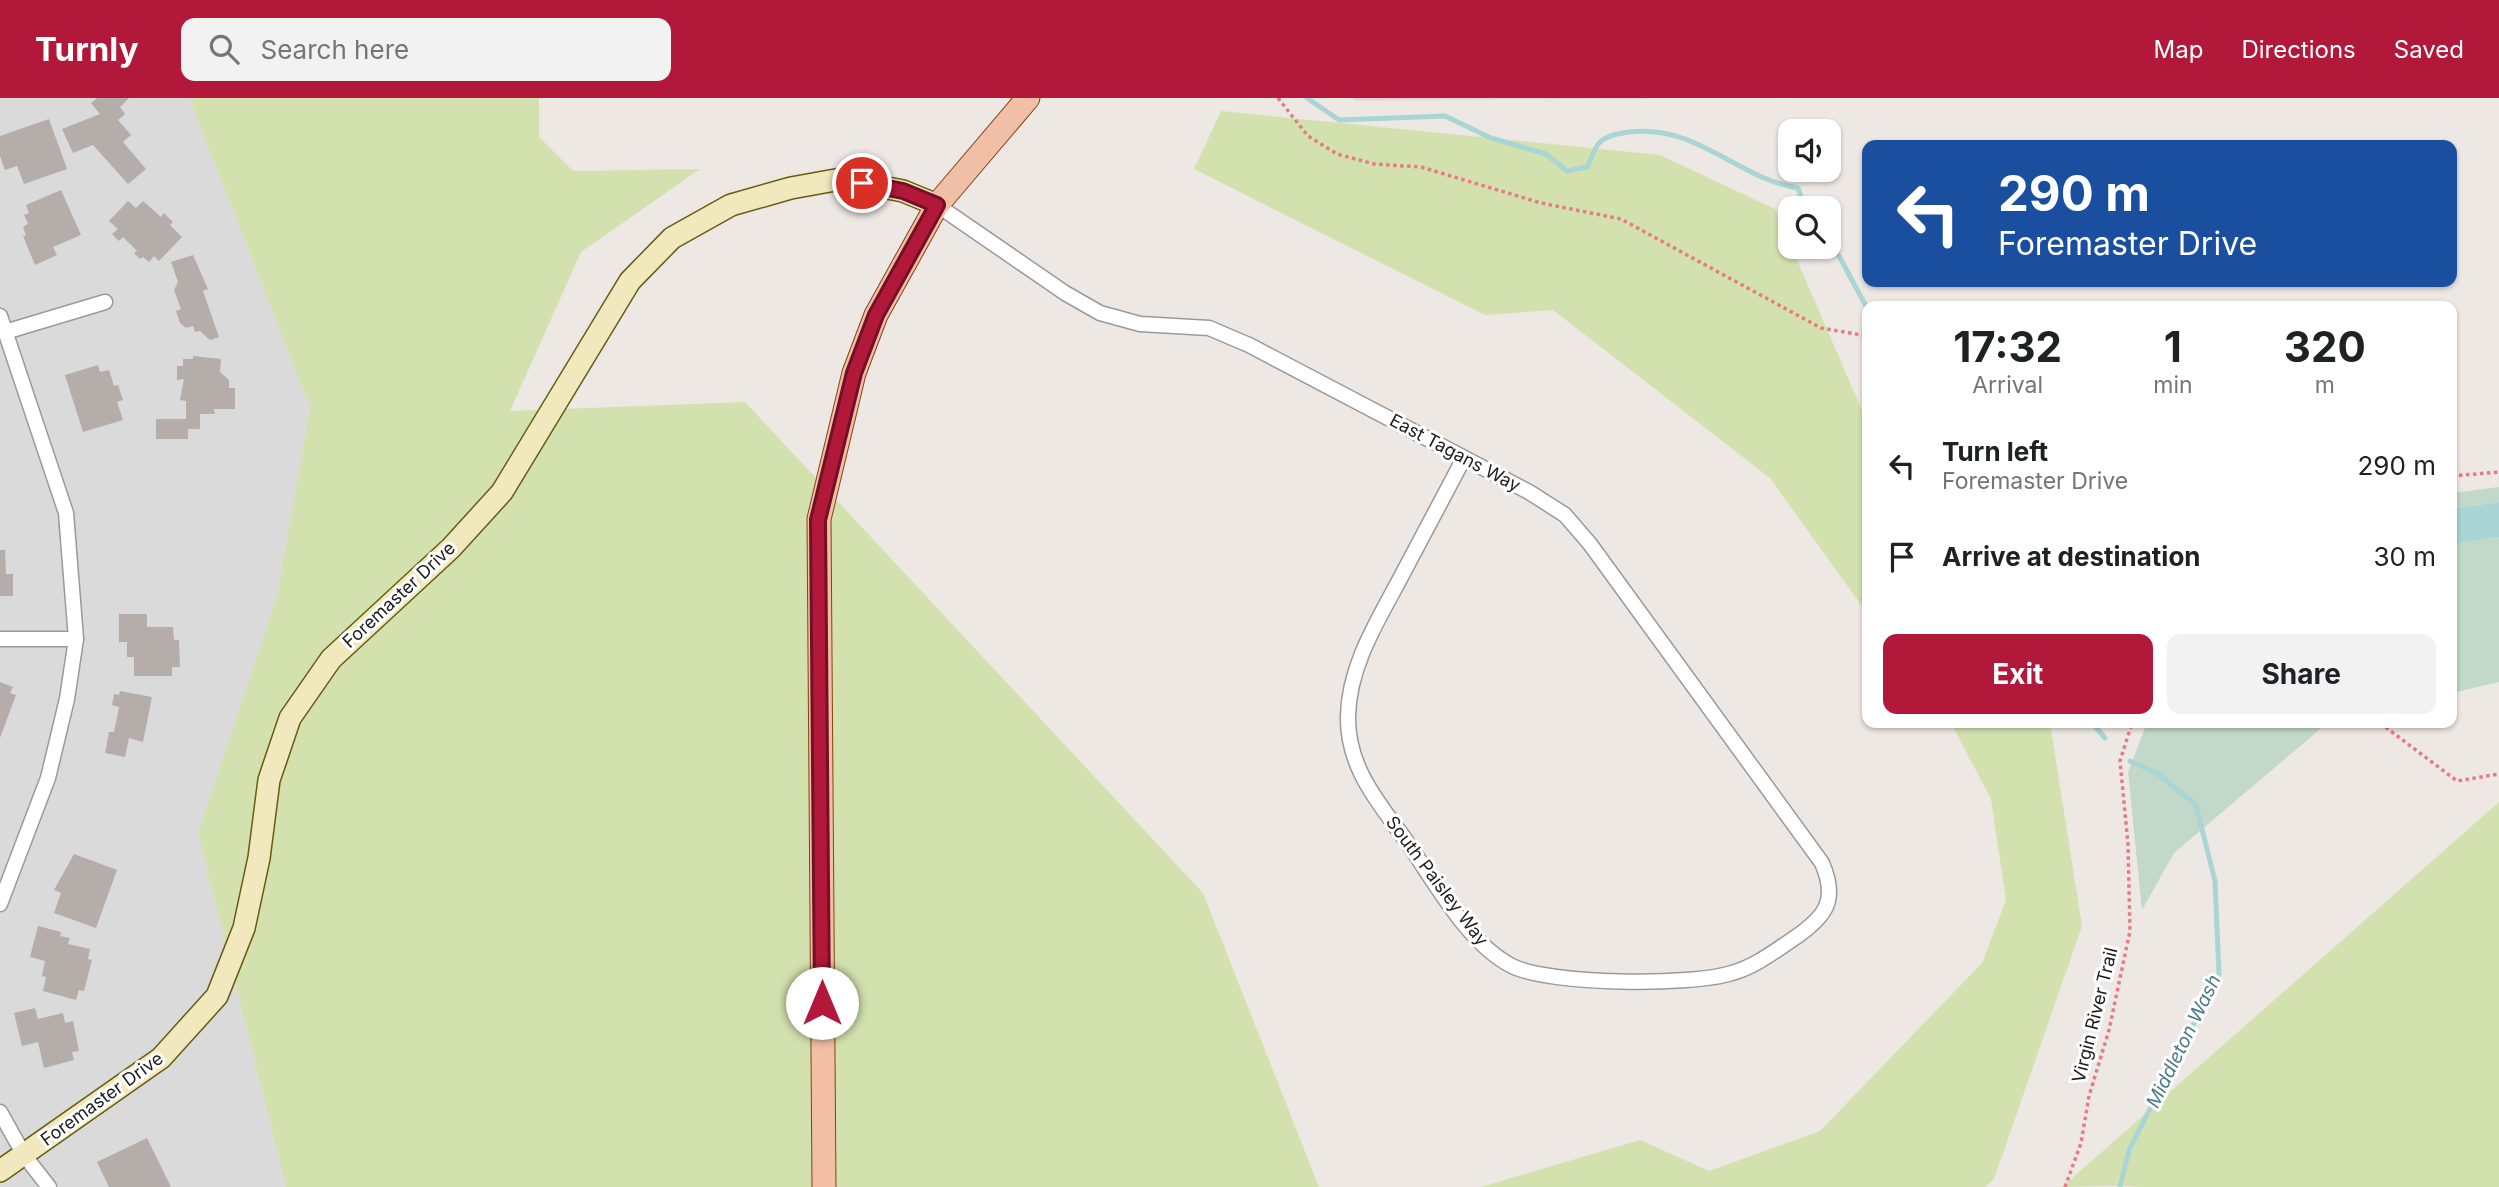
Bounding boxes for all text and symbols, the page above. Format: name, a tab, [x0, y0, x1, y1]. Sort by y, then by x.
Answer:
search box	[181, 18, 671, 81]
text: Turnly	[35, 29, 139, 69]
icon: search	[205, 30, 243, 68]
text: Search here	[261, 34, 409, 65]
text: Map	[2154, 35, 2203, 64]
text: Directions	[2241, 35, 2356, 64]
text: Saved	[2394, 35, 2464, 64]
map controls	[1778, 119, 1841, 259]
button: sound	[1778, 119, 1841, 182]
pin	[832, 153, 892, 213]
icon: arrive	[843, 164, 881, 202]
text: 290 m	[1998, 164, 2150, 223]
icon: left	[1883, 168, 1974, 259]
button: search	[1778, 196, 1841, 259]
text: Foremaster Drive	[1998, 224, 2257, 263]
text: 17:32	[1953, 321, 2062, 372]
text: 1	[2164, 321, 2182, 372]
text: 320	[2284, 321, 2366, 372]
text: Arrival	[1972, 371, 2043, 399]
text: min	[2153, 371, 2193, 399]
text: m	[2315, 371, 2335, 399]
street label: East Tagans Way	[1386, 409, 1524, 496]
text: Turn left	[1942, 436, 2048, 467]
icon: left	[1883, 447, 1921, 485]
text: 290 m	[2358, 450, 2436, 481]
text: Foremaster Drive	[1942, 467, 2128, 495]
street label: Foremaster Drive	[338, 537, 459, 652]
icon: arrive	[1883, 538, 1921, 576]
text: Arrive at destination	[1942, 541, 2201, 572]
text: 30 m	[2373, 541, 2436, 572]
button: Exit	[1883, 634, 2153, 714]
button: Share	[2167, 634, 2436, 714]
street label: South Paisley Way	[1382, 812, 1493, 950]
street label: Virgin River Trail	[2068, 945, 2121, 1085]
position arrow	[785, 966, 859, 1040]
water label: Middleton Wash	[2141, 971, 2226, 1112]
street label: Foremaster Drive	[37, 1047, 167, 1150]

